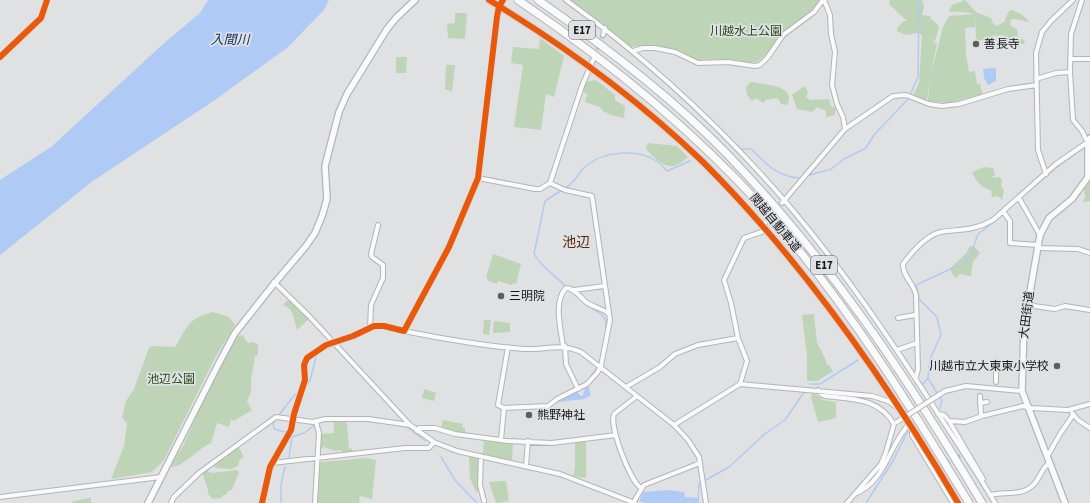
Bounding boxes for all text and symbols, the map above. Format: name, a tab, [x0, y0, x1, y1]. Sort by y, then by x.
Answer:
road number: E17	[569, 21, 595, 39]
park label: 川越水上公園	[710, 23, 782, 40]
water label: 入間川	[210, 31, 251, 49]
place label: 善長寺	[984, 36, 1020, 53]
marker: 善長寺	[971, 39, 981, 49]
street label: 関越自動車道	[745, 190, 805, 256]
district label: 池辺	[562, 233, 590, 253]
road number: E17	[811, 256, 837, 274]
place label: 三明院	[509, 288, 545, 305]
street label: 大田街道	[1016, 290, 1038, 340]
marker: 三明院	[496, 291, 506, 301]
place label: 川越市立大東東小学校	[929, 358, 1049, 375]
marker: 川越市立大東東小学校	[1052, 361, 1062, 371]
park label: 池辺公園	[147, 371, 195, 388]
place label: 熊野神社	[537, 407, 585, 424]
marker: 熊野神社	[524, 410, 534, 420]

